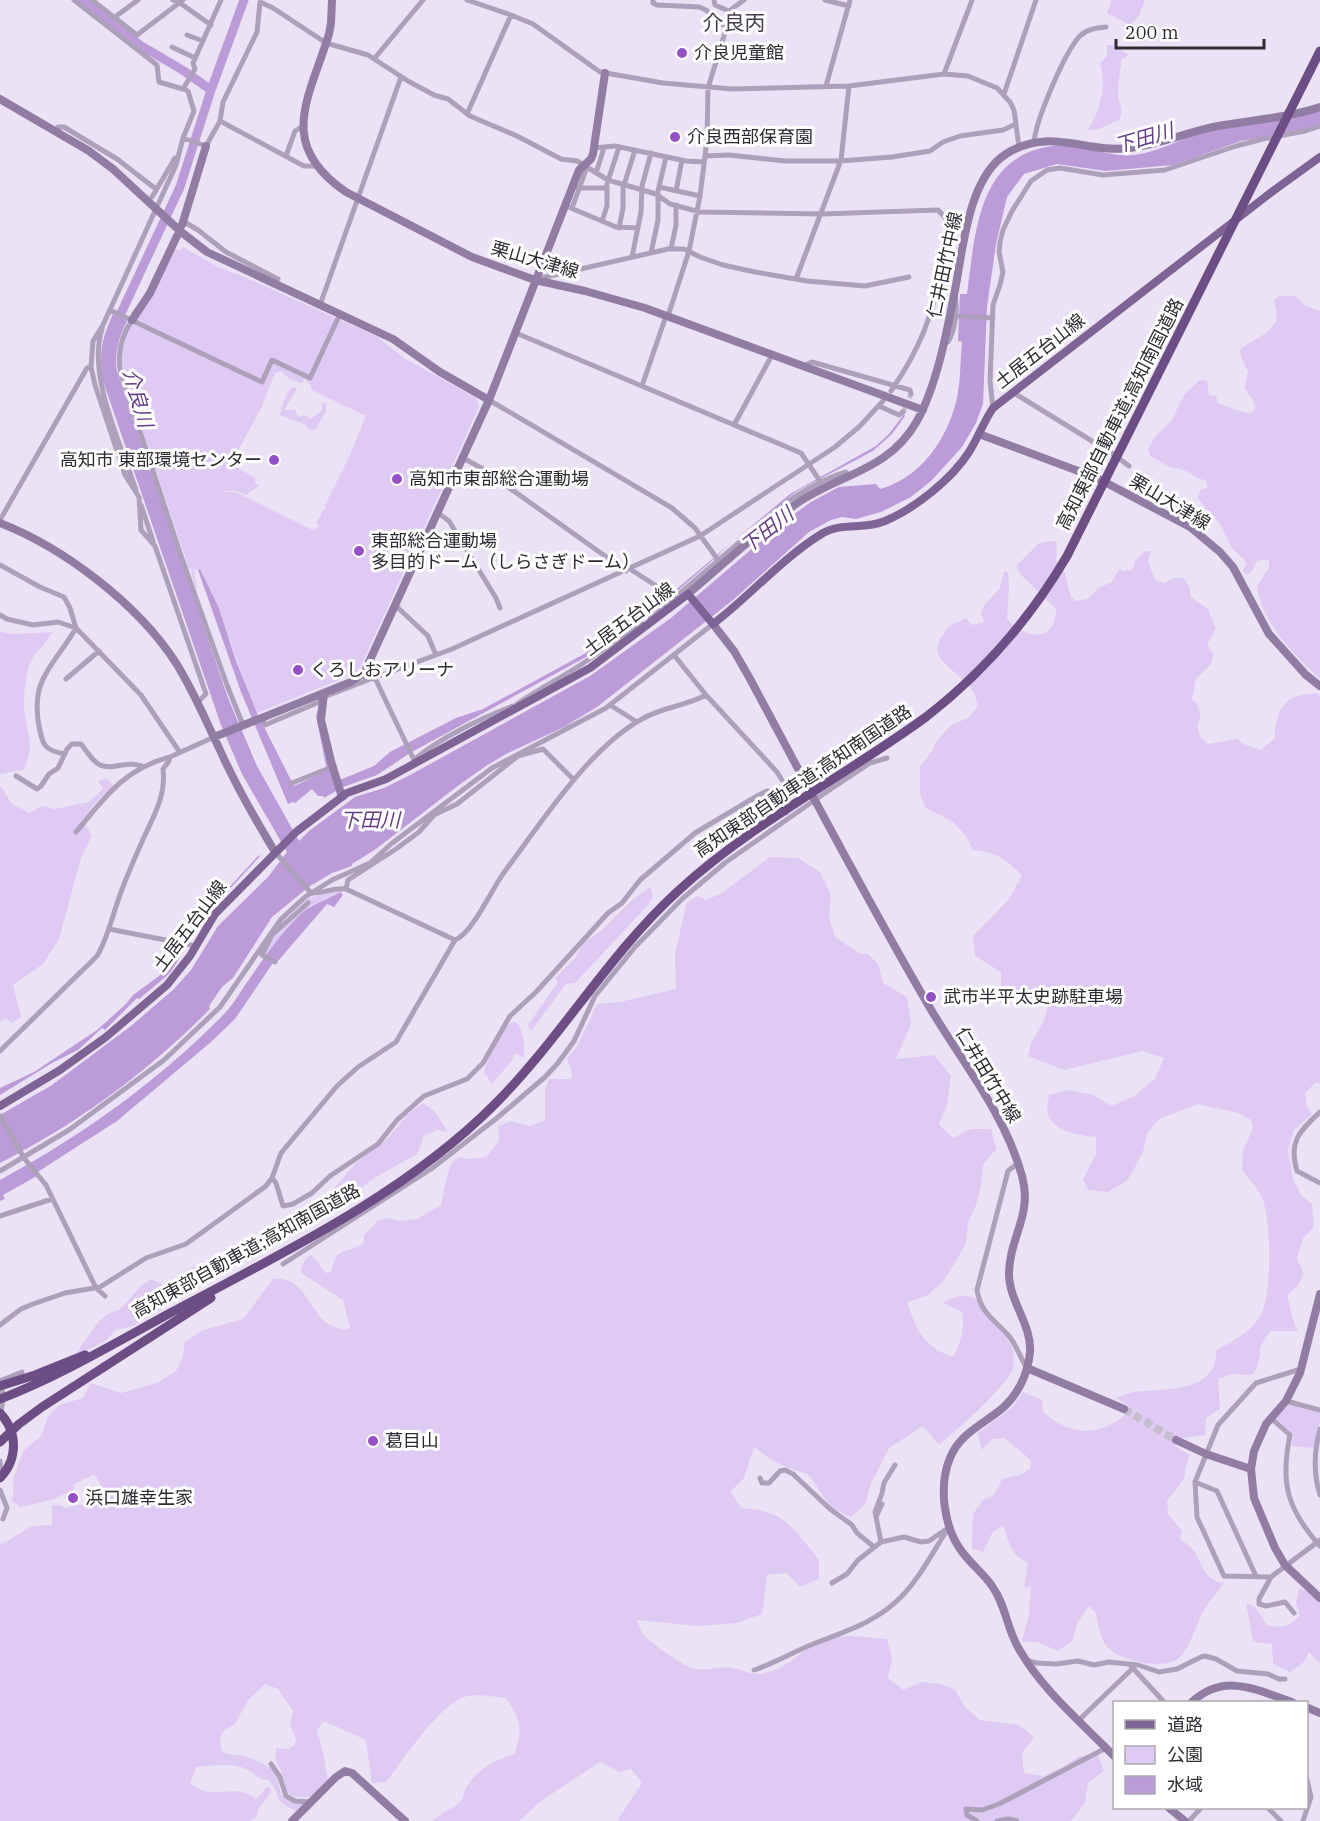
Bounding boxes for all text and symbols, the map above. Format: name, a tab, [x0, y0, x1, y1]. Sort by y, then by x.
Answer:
district label: 介良丙	[703, 8, 766, 36]
scale bar	[1116, 12, 1264, 50]
text: 200 m	[1125, 21, 1179, 44]
place label: 介良児童館	[694, 41, 784, 64]
marker: 介良児童館	[675, 46, 689, 60]
water label: 下田川	[1111, 116, 1178, 159]
place label: 介良西部保育園	[687, 125, 813, 148]
marker: 介良西部保育園	[668, 130, 682, 144]
street label: 仁井田竹中線	[922, 210, 967, 320]
street label: 栗山大津線	[489, 236, 582, 283]
street label: 高知東部自動車道;高知南国道路	[1051, 294, 1188, 534]
street label: 土居五台山線	[990, 308, 1089, 393]
water label: 介良川	[117, 365, 160, 432]
place label: 高知市 東部環境センター	[60, 448, 262, 471]
marker: 高知市 東部環境センター	[267, 453, 281, 467]
place label: 高知市東部総合運動場	[409, 467, 589, 490]
street label: 栗山大津線	[1126, 469, 1215, 535]
marker: 高知市東部総合運動場	[390, 472, 404, 486]
water label: 下田川	[735, 499, 800, 559]
place label: 東部総合運動場 多目的ドーム（しらさぎドーム）	[371, 529, 640, 573]
marker: 東部総合運動場 多目的ドーム（しらさぎドーム）	[352, 544, 366, 558]
street label: 土居五台山線	[579, 577, 679, 660]
place label: くろしおアリーナ	[310, 658, 454, 681]
marker: くろしおアリーナ	[291, 663, 305, 677]
street label: 高知東部自動車道;高知南国道路	[690, 699, 916, 862]
water label: 下田川	[340, 806, 402, 833]
street label: 土居五台山線	[148, 876, 231, 976]
place label: 武市半平太史跡駐車場	[943, 985, 1123, 1008]
marker: 武市半平太史跡駐車場	[924, 990, 938, 1004]
street label: 仁井田竹中線	[951, 1023, 1026, 1127]
street label: 高知東部自動車道;高知南国道路	[128, 1178, 364, 1323]
place label: 葛目山	[385, 1429, 439, 1452]
marker: 葛目山	[366, 1434, 380, 1448]
place label: 浜口雄幸生家	[85, 1486, 193, 1509]
marker: 浜口雄幸生家	[66, 1491, 80, 1505]
legend	[1113, 1701, 1308, 1809]
text: 道路	[1167, 1713, 1203, 1736]
text: 公園	[1167, 1743, 1203, 1766]
text: 水域	[1167, 1773, 1203, 1796]

